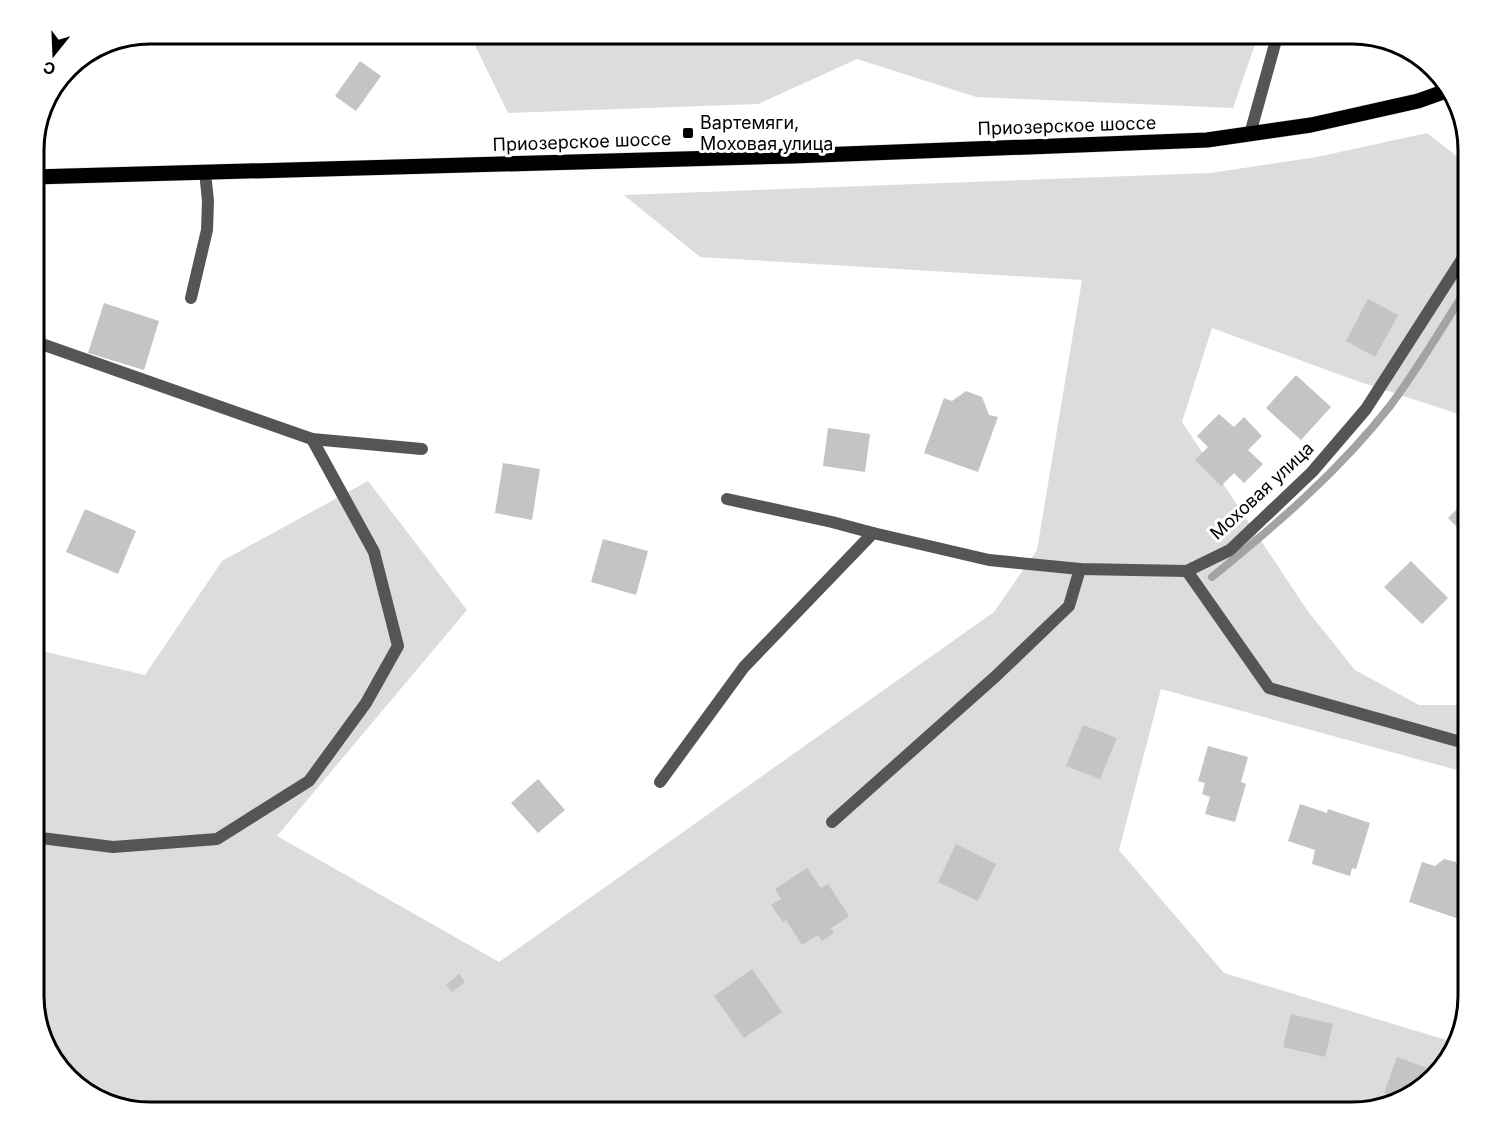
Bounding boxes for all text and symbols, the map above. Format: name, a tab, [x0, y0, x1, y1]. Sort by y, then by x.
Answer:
north arrow	[24, 24, 84, 84]
text: С	[40, 57, 58, 80]
place label: Вартемяги, Моховая улица	[700, 112, 833, 154]
street label: Приозерское шоссе	[977, 112, 1157, 139]
marker: Вартемяги, Моховая улица	[681, 126, 695, 140]
street label: Приозерское шоссе	[492, 128, 672, 155]
street label: Моховая улица	[1206, 437, 1318, 544]

